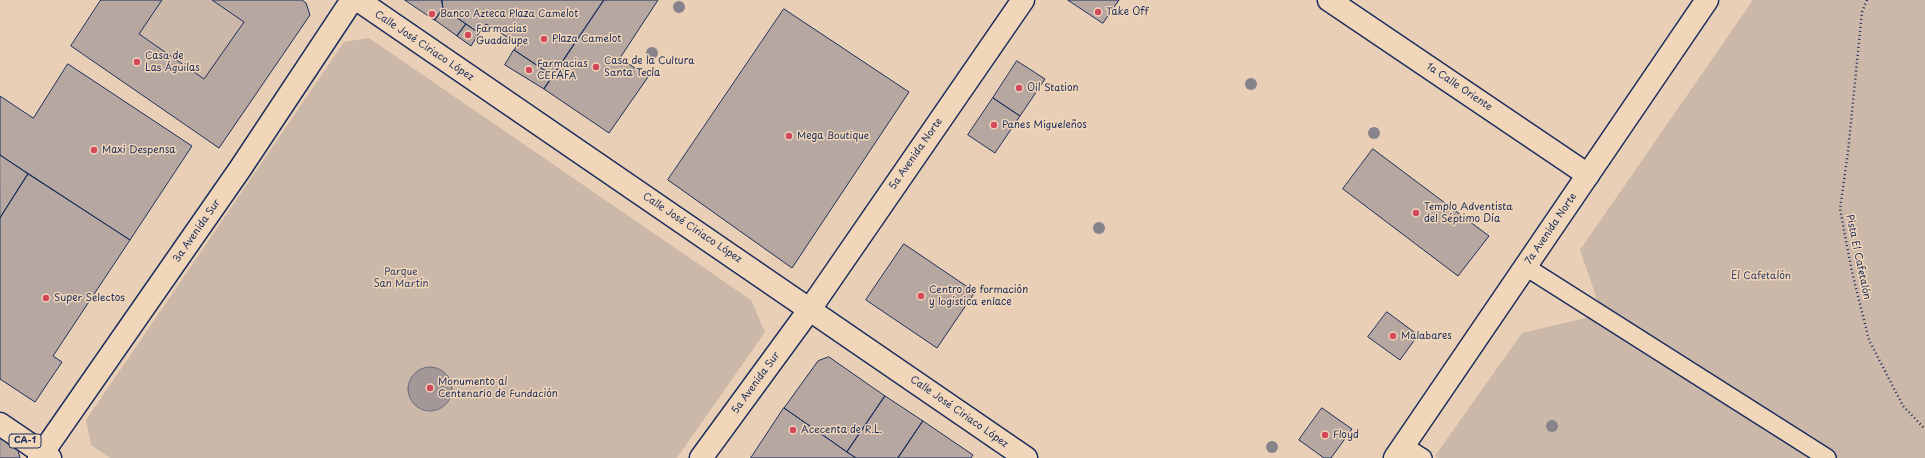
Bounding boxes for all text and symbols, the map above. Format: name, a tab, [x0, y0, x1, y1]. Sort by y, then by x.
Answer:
place label: Take Off	[1106, 6, 1149, 18]
marker: Take Off	[1093, 7, 1103, 17]
street label: Calle José Ciriaco López	[372, 8, 476, 84]
place label: Banco Azteca Plaza Camelot	[440, 8, 578, 20]
marker: Banco Azteca Plaza Camelot	[427, 9, 437, 19]
place label: Farmacias Guadalupe	[476, 23, 528, 46]
marker: Farmacias Guadalupe	[463, 30, 473, 40]
place label: Plaza Camelot	[552, 33, 621, 45]
marker: Plaza Camelot	[539, 34, 549, 44]
place label: Casa de Las Águilas	[145, 50, 200, 74]
place label: Casa de la Cultura Santa Tecla	[604, 55, 694, 78]
marker: Casa de Las Águilas	[132, 57, 142, 67]
place label: Farmacias CEFAFA	[537, 58, 588, 82]
street label: 1a Calle Oriente	[1424, 60, 1494, 114]
marker: Casa de la Cultura Santa Tecla	[591, 62, 601, 72]
marker: Farmacias CEFAFA	[524, 65, 534, 75]
place label: Oil Station	[1027, 82, 1078, 94]
marker: Oil Station	[1014, 83, 1024, 93]
street label: 5a Avenida Norte	[887, 116, 945, 192]
place label: Panes Migueleños	[1002, 119, 1087, 131]
marker: Panes Migueleños	[989, 120, 999, 130]
place label: Mega Boutique	[797, 130, 869, 142]
marker: Mega Boutique	[784, 131, 794, 141]
place label: Maxi Despensa	[102, 144, 175, 156]
marker: Maxi Despensa	[89, 145, 99, 155]
street label: Calle José Ciriaco López	[640, 190, 744, 266]
street label: 7a Avenida Norte	[1523, 191, 1579, 267]
street label: 3a Avenida Sur	[171, 197, 223, 265]
place label: Templo Adventista del Séptimo Día	[1424, 201, 1513, 224]
marker: Templo Adventista del Séptimo Día	[1411, 208, 1421, 218]
street label: Pista El Cafetalón	[1843, 213, 1873, 301]
park label: Parque San Martín	[373, 266, 429, 290]
park label: El Cafetalón	[1731, 270, 1791, 282]
place label: Centro de formación y logística enlace	[929, 284, 1028, 308]
marker: Centro de formación y logística enlace	[916, 291, 926, 301]
place label: Super Selectos	[54, 292, 125, 304]
marker: Super Selectos	[41, 293, 51, 303]
place label: Malabares	[1401, 330, 1452, 342]
marker: Malabares	[1388, 331, 1398, 341]
street label: 5a Avenida Sur	[729, 350, 783, 416]
street label: Calle José Ciriaco López	[908, 374, 1010, 450]
place label: Monumento al Centenario de Fundación	[438, 376, 558, 400]
marker: Monumento al Centenario de Fundación	[425, 383, 435, 393]
place label: Acecenta de R.L.	[801, 424, 882, 436]
marker: Acecenta de R.L.	[788, 425, 798, 435]
place label: Floyd	[1333, 429, 1359, 441]
marker: Floyd	[1320, 430, 1330, 440]
road number: CA-1	[9, 434, 41, 448]

